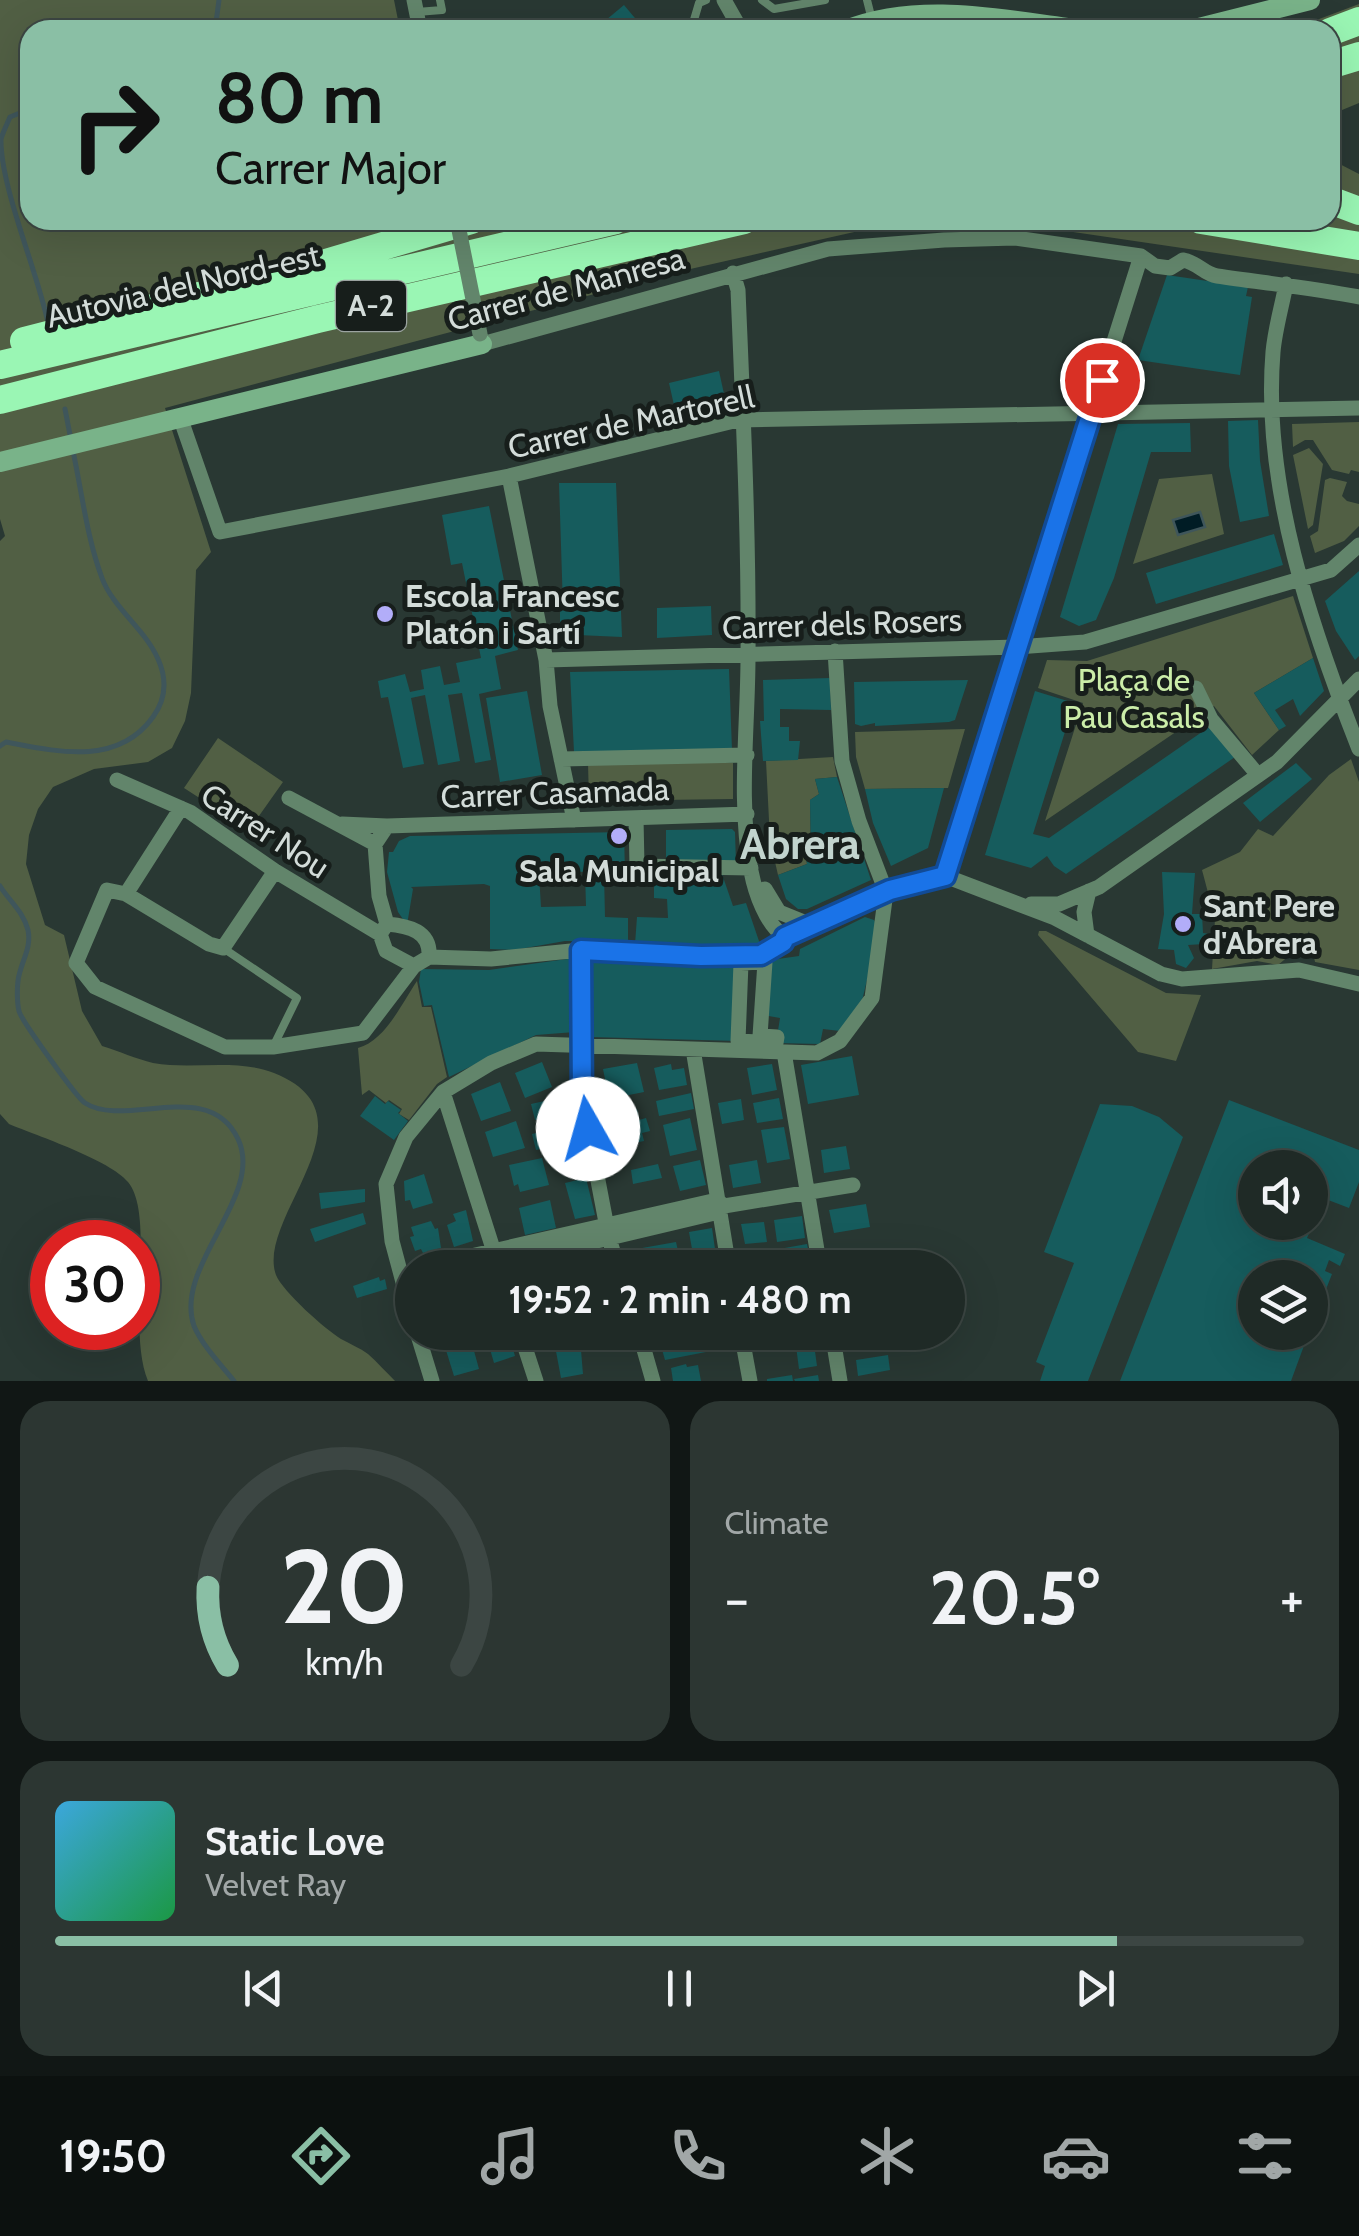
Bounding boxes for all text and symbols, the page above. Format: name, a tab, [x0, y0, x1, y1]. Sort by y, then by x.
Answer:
text: 80 m	[215, 55, 383, 141]
icon: right	[50, 60, 180, 190]
text: Carrer Major	[215, 141, 446, 195]
street label: Autovia del Nord-est	[42, 235, 323, 336]
street label: Carrer de Manresa	[443, 238, 689, 339]
road number: A-2	[336, 281, 406, 331]
pin	[1060, 338, 1145, 423]
icon: arrive	[1075, 353, 1130, 408]
street label: Carrer de Martorell	[504, 376, 758, 467]
place label: Escola Francesc Platón i Sartí	[405, 576, 620, 652]
street label: Carrer dels Rosers	[721, 600, 963, 647]
marker: Escola Francesc Platón i Sartí	[374, 603, 396, 625]
park label: Plaça de Pau Casals	[1063, 660, 1205, 736]
street label: Carrer Casamada	[440, 769, 671, 816]
street label: Carrer Nou	[194, 775, 337, 886]
district label: Abrera	[740, 818, 860, 870]
marker: Sala Municipal	[608, 825, 630, 847]
place label: Sala Municipal	[519, 851, 719, 890]
place label: Sant Pere d'Abrera	[1203, 886, 1335, 962]
marker: Sant Pere d'Abrera	[1172, 913, 1194, 935]
position arrow	[536, 1077, 640, 1181]
map controls	[1238, 1150, 1328, 1350]
button: sound	[1238, 1150, 1328, 1240]
speed limit sign: 30	[30, 1220, 160, 1350]
button: layers	[1238, 1260, 1328, 1350]
text: 19:52 · 2 min · 480 m	[509, 1276, 851, 1323]
text: Climate	[725, 1503, 829, 1542]
text: 20	[281, 1523, 409, 1649]
text: 20.5°	[929, 1552, 1099, 1643]
text: −	[725, 1565, 749, 1632]
text: +	[1280, 1565, 1304, 1632]
text: km/h	[306, 1641, 384, 1684]
text: Static Love	[205, 1818, 384, 1865]
text: Velvet Ray	[205, 1865, 346, 1904]
icon: previous	[236, 1961, 291, 2016]
icon: pause	[652, 1961, 707, 2016]
icon: next	[1068, 1961, 1123, 2016]
icon: directions	[286, 2121, 356, 2191]
icon: music	[475, 2121, 545, 2191]
icon: phone	[663, 2121, 733, 2191]
icon: climate	[852, 2121, 922, 2191]
icon: car	[1041, 2121, 1111, 2191]
icon: filters	[1230, 2121, 1300, 2191]
text: 19:50	[59, 2129, 167, 2183]

